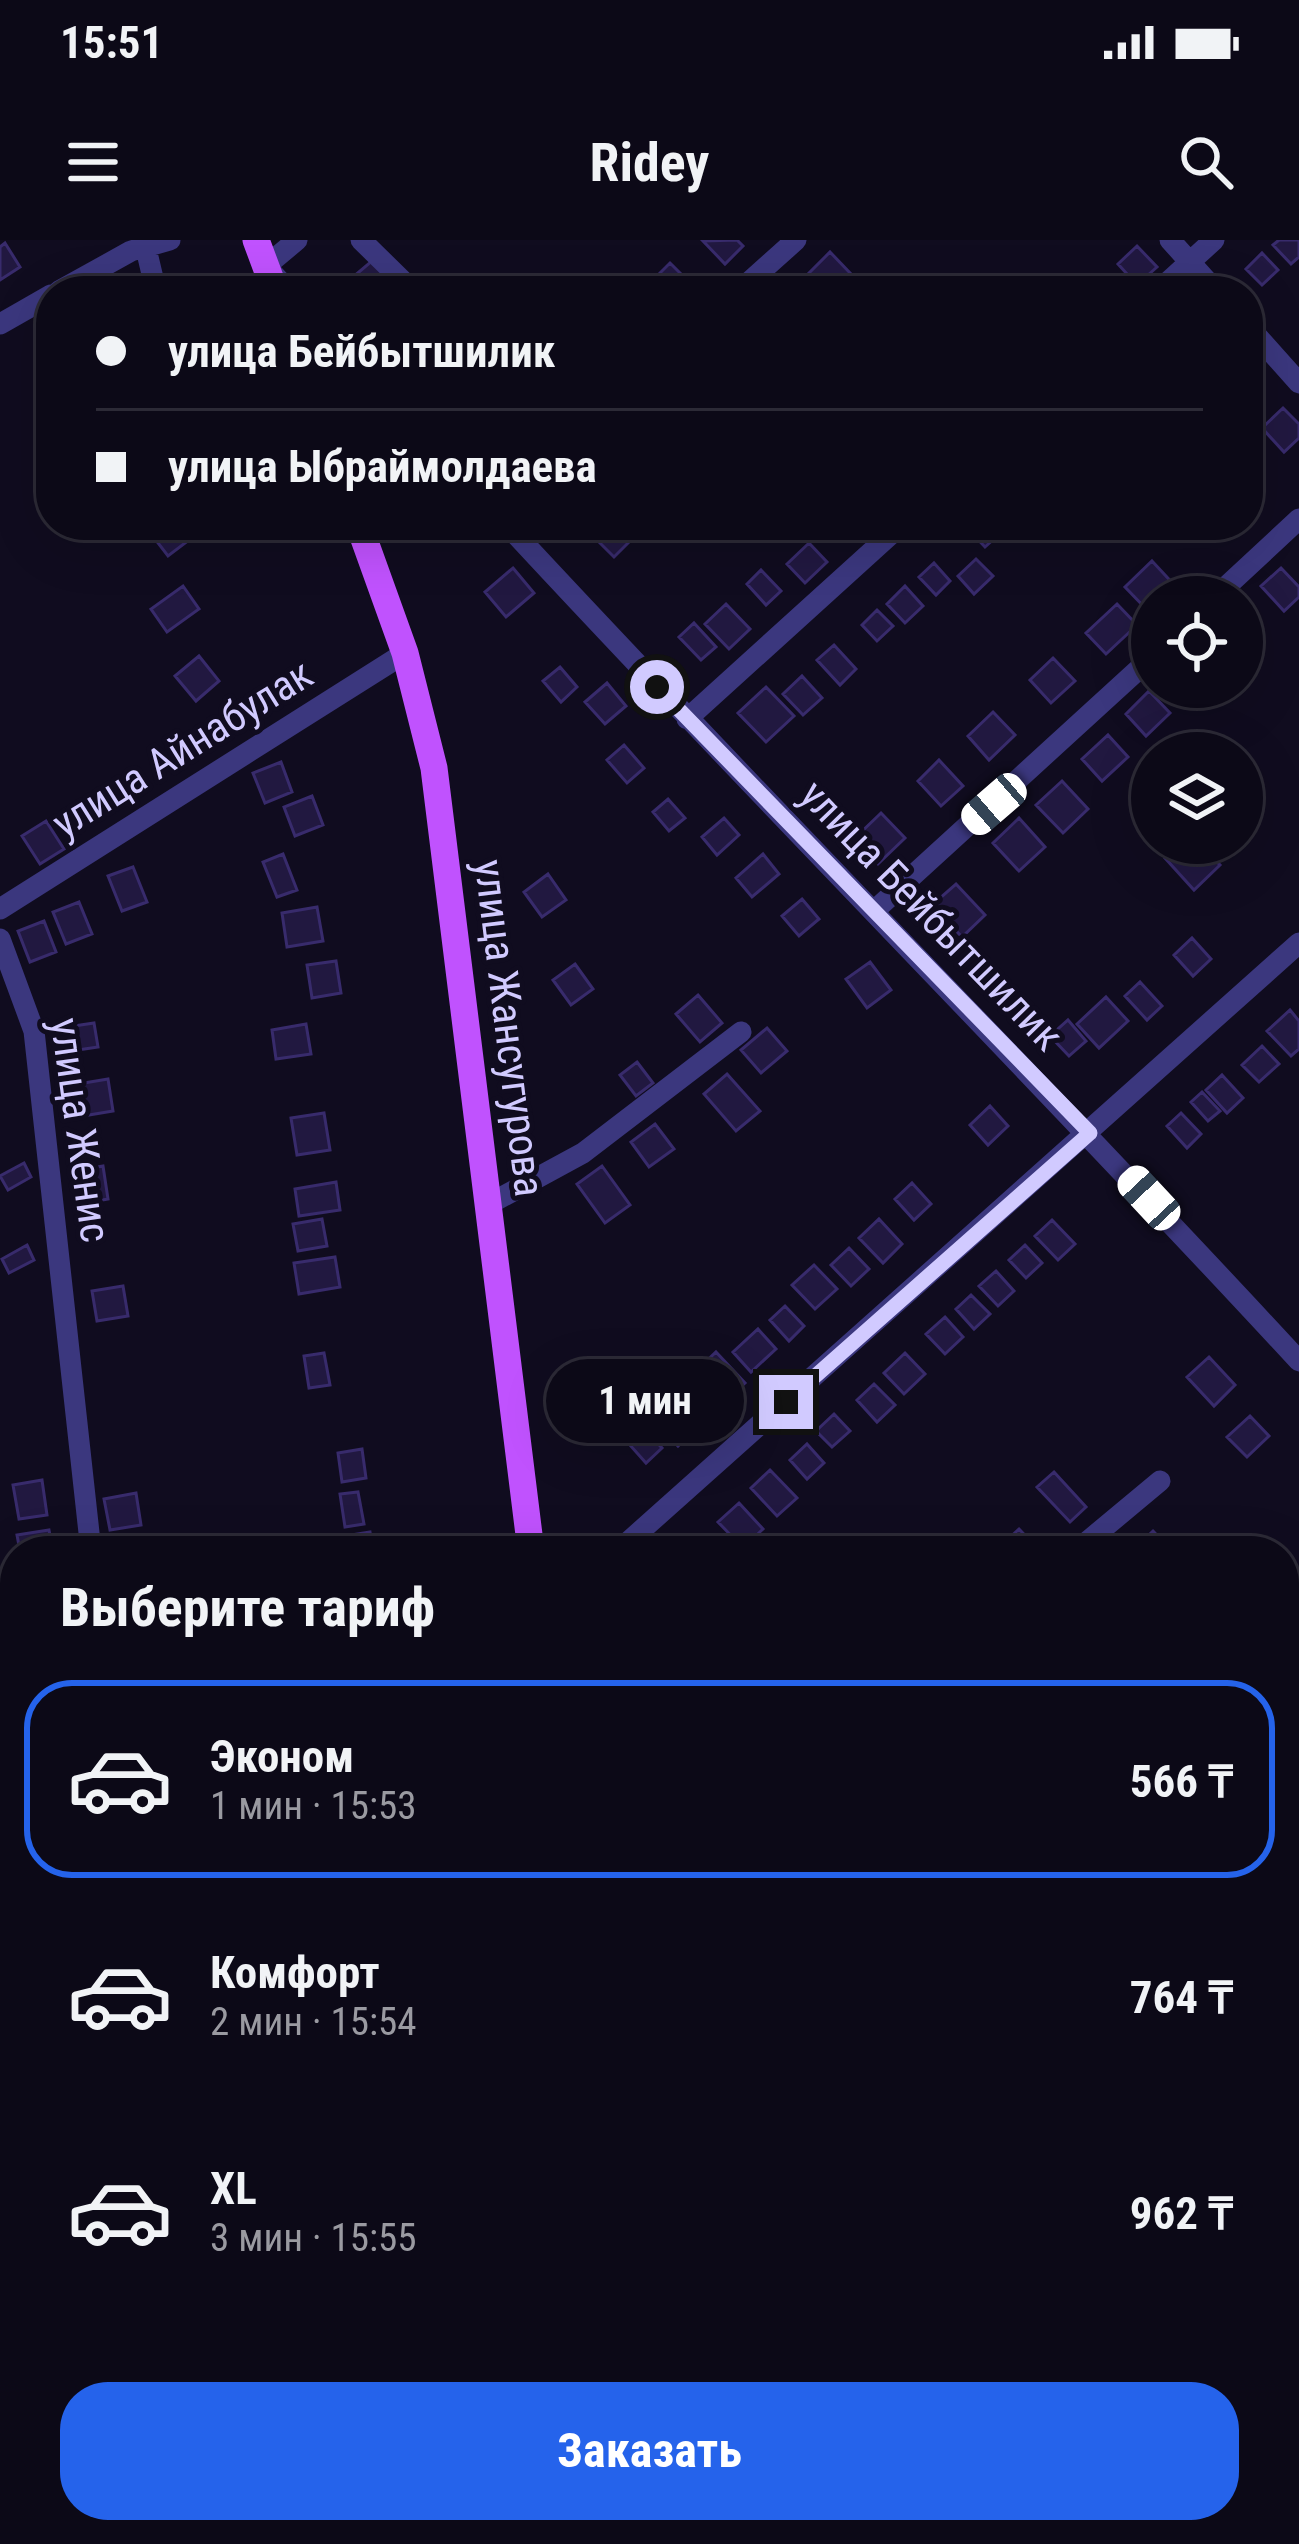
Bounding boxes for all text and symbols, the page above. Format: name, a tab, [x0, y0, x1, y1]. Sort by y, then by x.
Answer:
text: 15:51	[60, 16, 163, 69]
icon: menu	[60, 129, 126, 195]
icon: search	[1173, 129, 1239, 195]
text: Ridey	[590, 131, 709, 194]
text: улица Бейбытшилик	[168, 325, 555, 378]
text: улица Ыбраймолдаева	[168, 440, 597, 493]
map controls	[1131, 576, 1263, 864]
button: locate	[1131, 576, 1263, 708]
street label: улица Айнабулак	[43, 649, 321, 848]
route start	[630, 660, 684, 714]
button: layers	[1131, 732, 1263, 864]
car	[955, 767, 1033, 841]
street label: улица Бейбытшилик	[790, 770, 1073, 1060]
street label: улица Жансугурова	[465, 857, 554, 1199]
street label: улица Женис	[41, 1015, 120, 1245]
car	[1111, 1159, 1187, 1237]
callout: 1 мин	[546, 1360, 744, 1444]
route end	[759, 1375, 813, 1429]
text: 1 мин	[598, 1378, 692, 1424]
text: Выберите тариф	[60, 1576, 435, 1639]
icon: car	[66, 1725, 174, 1833]
text: Эконом	[210, 1730, 354, 1783]
text: 566 ₸	[1130, 1755, 1233, 1808]
text: 1 мин · 15:53	[210, 1783, 417, 1829]
icon: car	[66, 1941, 174, 2049]
text: Комфорт	[210, 1946, 380, 1999]
text: 764 ₸	[1130, 1971, 1233, 2024]
text: 2 мин · 15:54	[210, 1999, 417, 2045]
icon: car	[66, 2157, 174, 2265]
text: XL	[210, 2162, 257, 2215]
text: 962 ₸	[1130, 2187, 1233, 2240]
text: 3 мин · 15:55	[210, 2215, 417, 2261]
button: Заказать	[60, 2382, 1239, 2520]

